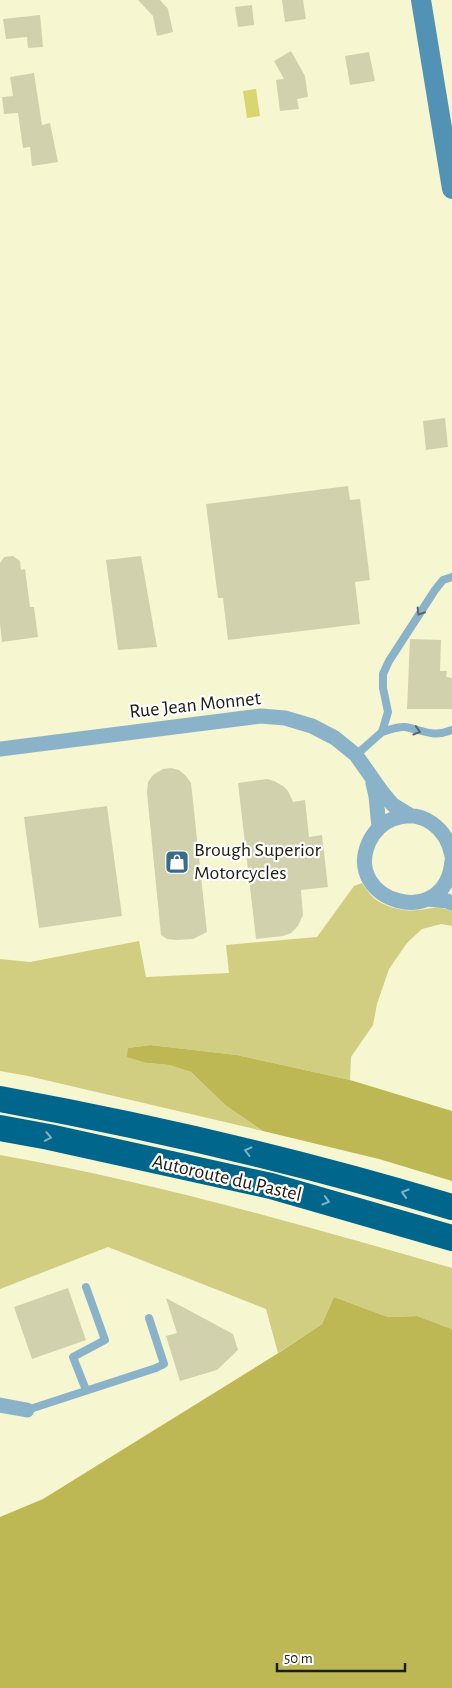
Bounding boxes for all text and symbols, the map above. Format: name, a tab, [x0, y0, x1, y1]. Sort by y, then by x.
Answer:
one-way arrow	[417, 606, 427, 615]
street label: Rue Jean Monnet	[128, 688, 262, 722]
one-way arrow	[412, 725, 421, 735]
place label: Brough Superior Motorcycles	[194, 840, 321, 883]
shop icon: Brough Superior Motorcycles	[164, 849, 190, 875]
one-way arrow	[44, 1131, 52, 1142]
one-way arrow	[245, 1147, 253, 1157]
street label: Autoroute du Pastel	[150, 1151, 304, 1205]
one-way arrow	[402, 1189, 410, 1199]
one-way arrow	[321, 1196, 329, 1206]
scale bar	[277, 1640, 404, 1672]
text: 50 m	[284, 1651, 313, 1666]

